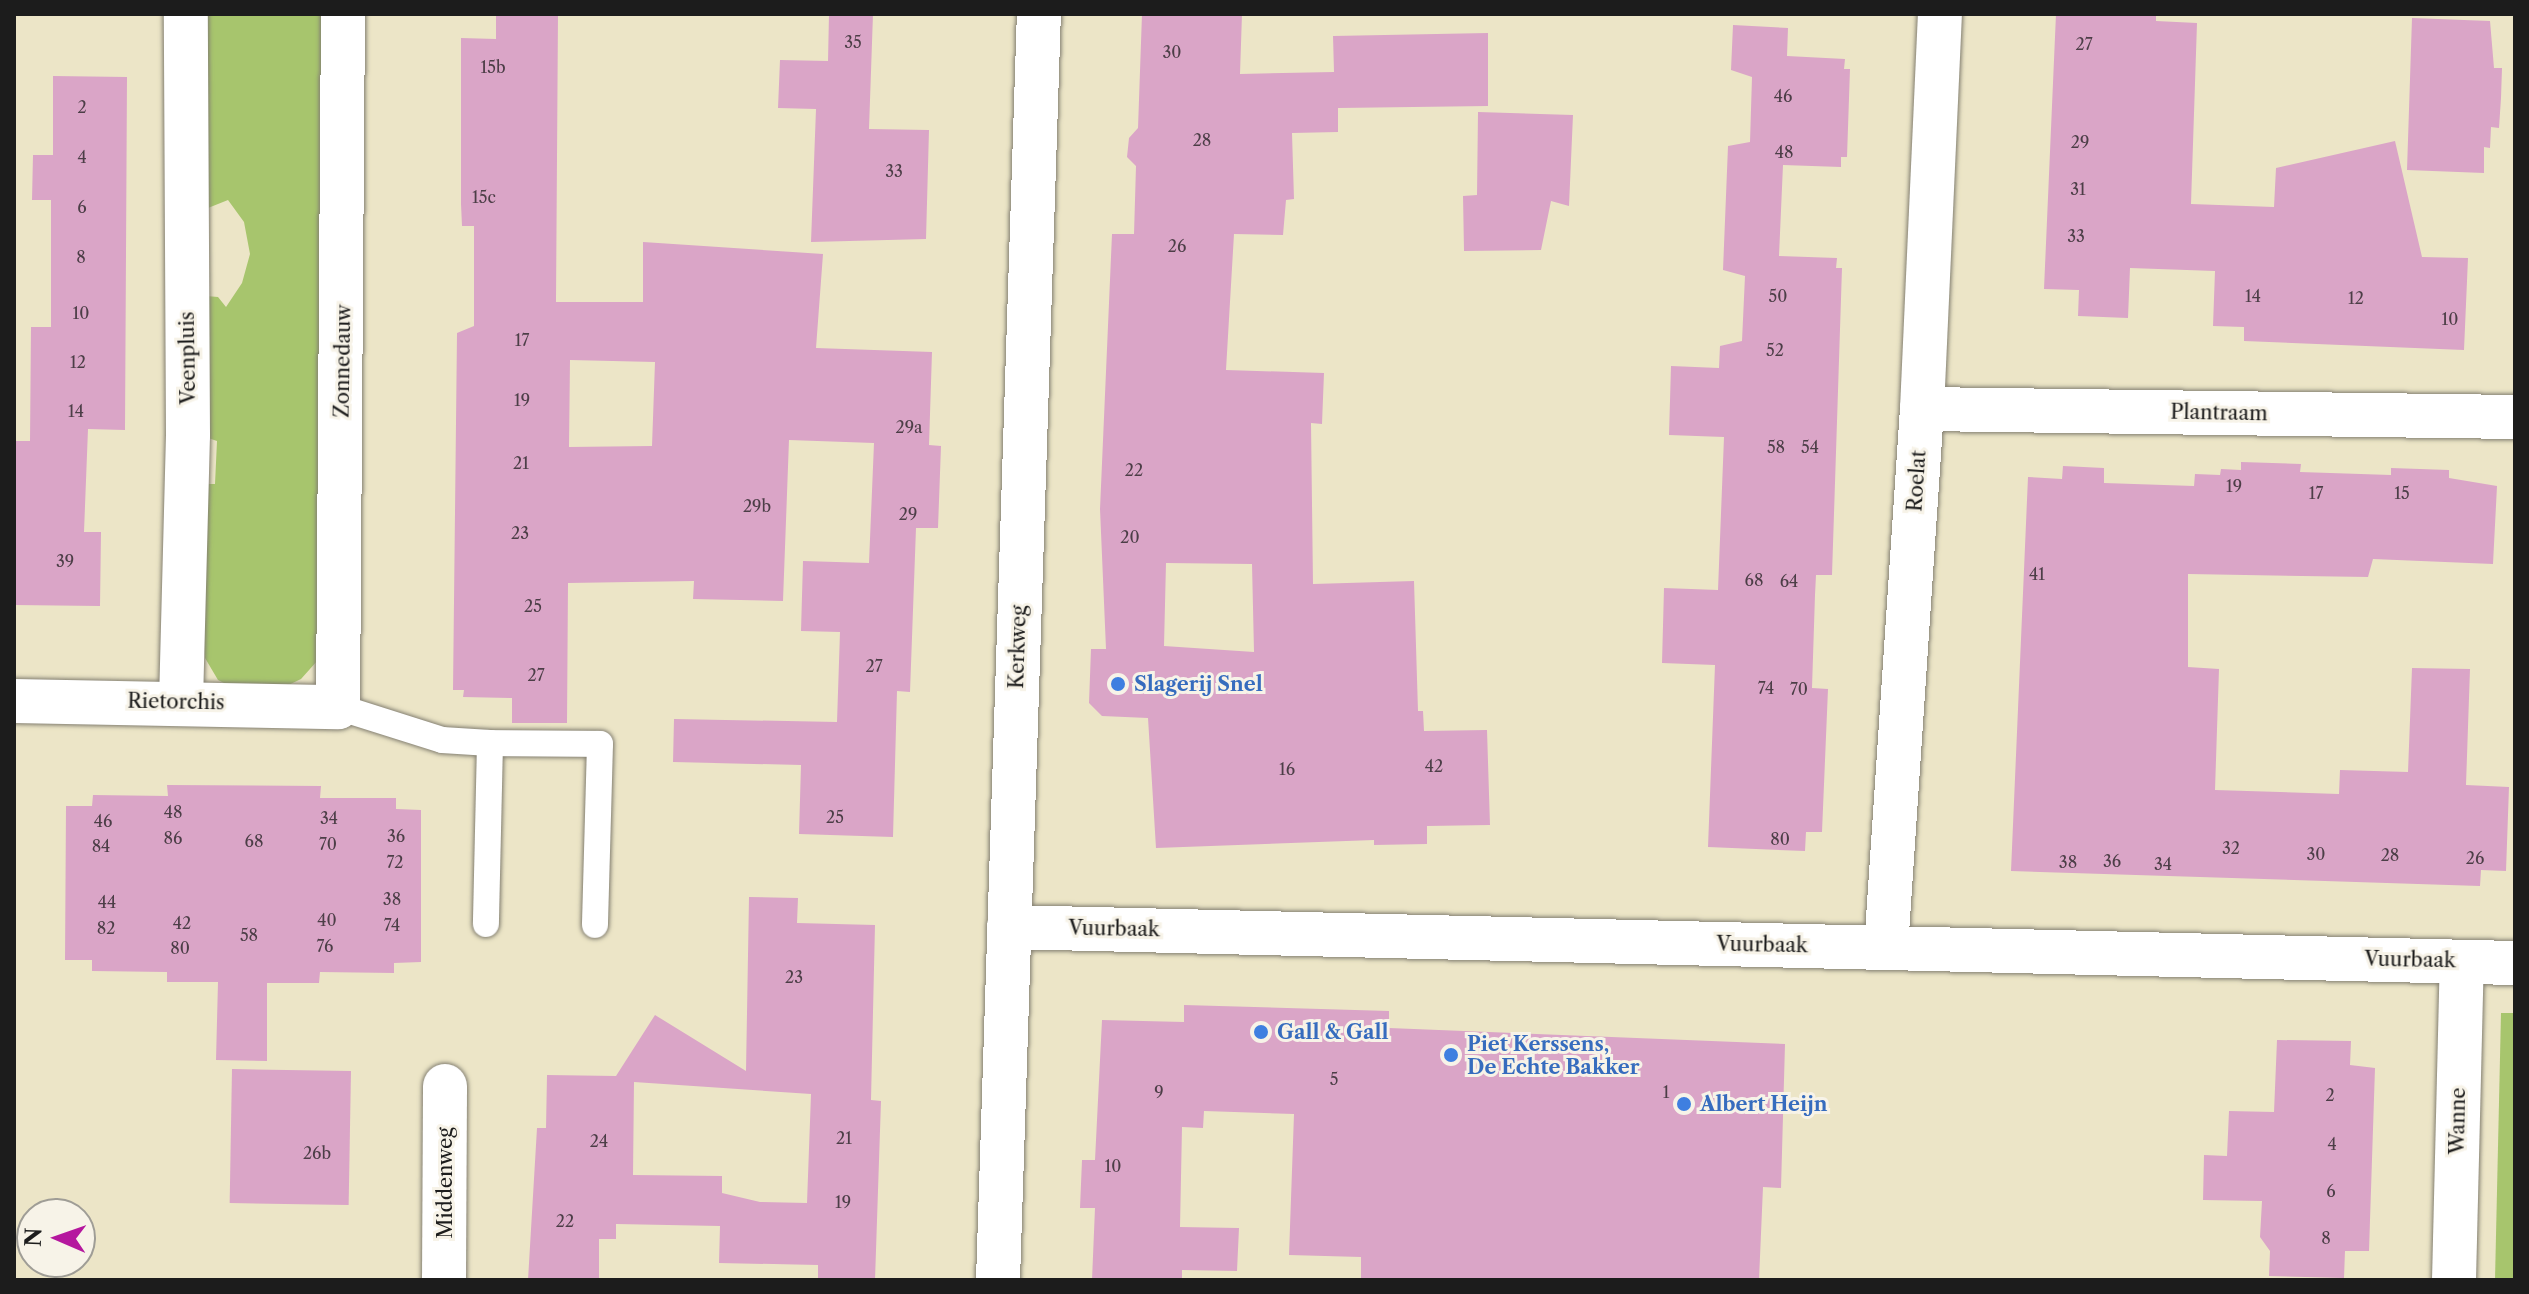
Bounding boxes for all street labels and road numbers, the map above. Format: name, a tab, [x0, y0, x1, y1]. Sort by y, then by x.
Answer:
street label: Zonnedauw	[330, 304, 356, 418]
street label: Veenpluis	[175, 311, 201, 405]
street label: Plantraam	[2170, 400, 2268, 426]
street label: Roelat	[1903, 449, 1931, 513]
street label: Kerkweg	[1005, 605, 1031, 689]
street label: Rietorchis	[127, 689, 225, 715]
street label: Vuurbaak	[1068, 916, 1160, 942]
street label: Vuurbaak	[1716, 932, 1808, 958]
street label: Vuurbaak	[2364, 947, 2456, 973]
street label: Wanne	[2445, 1087, 2471, 1155]
street label: Middenweg	[433, 1127, 457, 1239]

